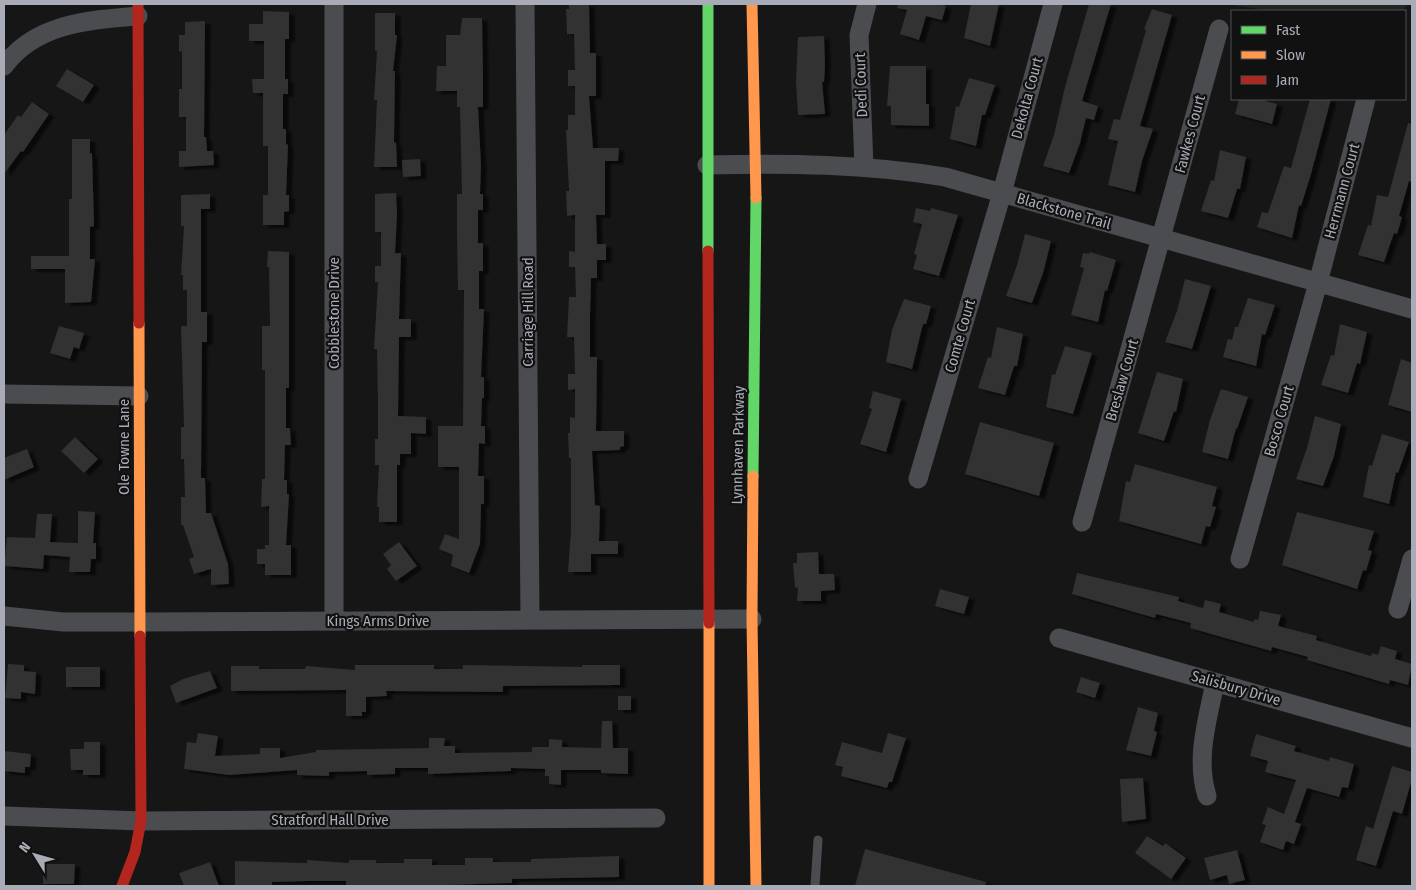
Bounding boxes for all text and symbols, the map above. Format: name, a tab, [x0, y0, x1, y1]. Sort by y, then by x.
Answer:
legend	[1231, 10, 1406, 100]
text: Fast	[1276, 21, 1300, 39]
text: Slow	[1276, 46, 1305, 64]
street label: Dedi Court	[851, 52, 871, 118]
street label: Dekolta Court	[1007, 55, 1047, 141]
text: Jam	[1276, 71, 1299, 89]
street label: Fawkes Court	[1171, 93, 1209, 175]
street label: Herrmann Court	[1321, 141, 1363, 241]
street label: Blackstone Trail	[1015, 189, 1113, 233]
street label: Cobblestone Drive	[325, 257, 343, 369]
street label: Carriage Hill Road	[519, 257, 537, 367]
street label: Comte Court	[941, 297, 979, 375]
street label: Breslaw Court	[1102, 337, 1142, 423]
street label: Bosco Court	[1260, 383, 1298, 459]
street label: Lynnhaven Parkway	[728, 385, 748, 505]
street label: Ole Towne Lane	[115, 399, 133, 495]
street label: Kings Arms Drive	[327, 612, 429, 630]
street label: Salisbury Drive	[1189, 667, 1283, 709]
street label: Stratford Hall Drive	[271, 811, 389, 829]
north arrow	[10, 830, 60, 880]
text: N	[16, 839, 34, 856]

